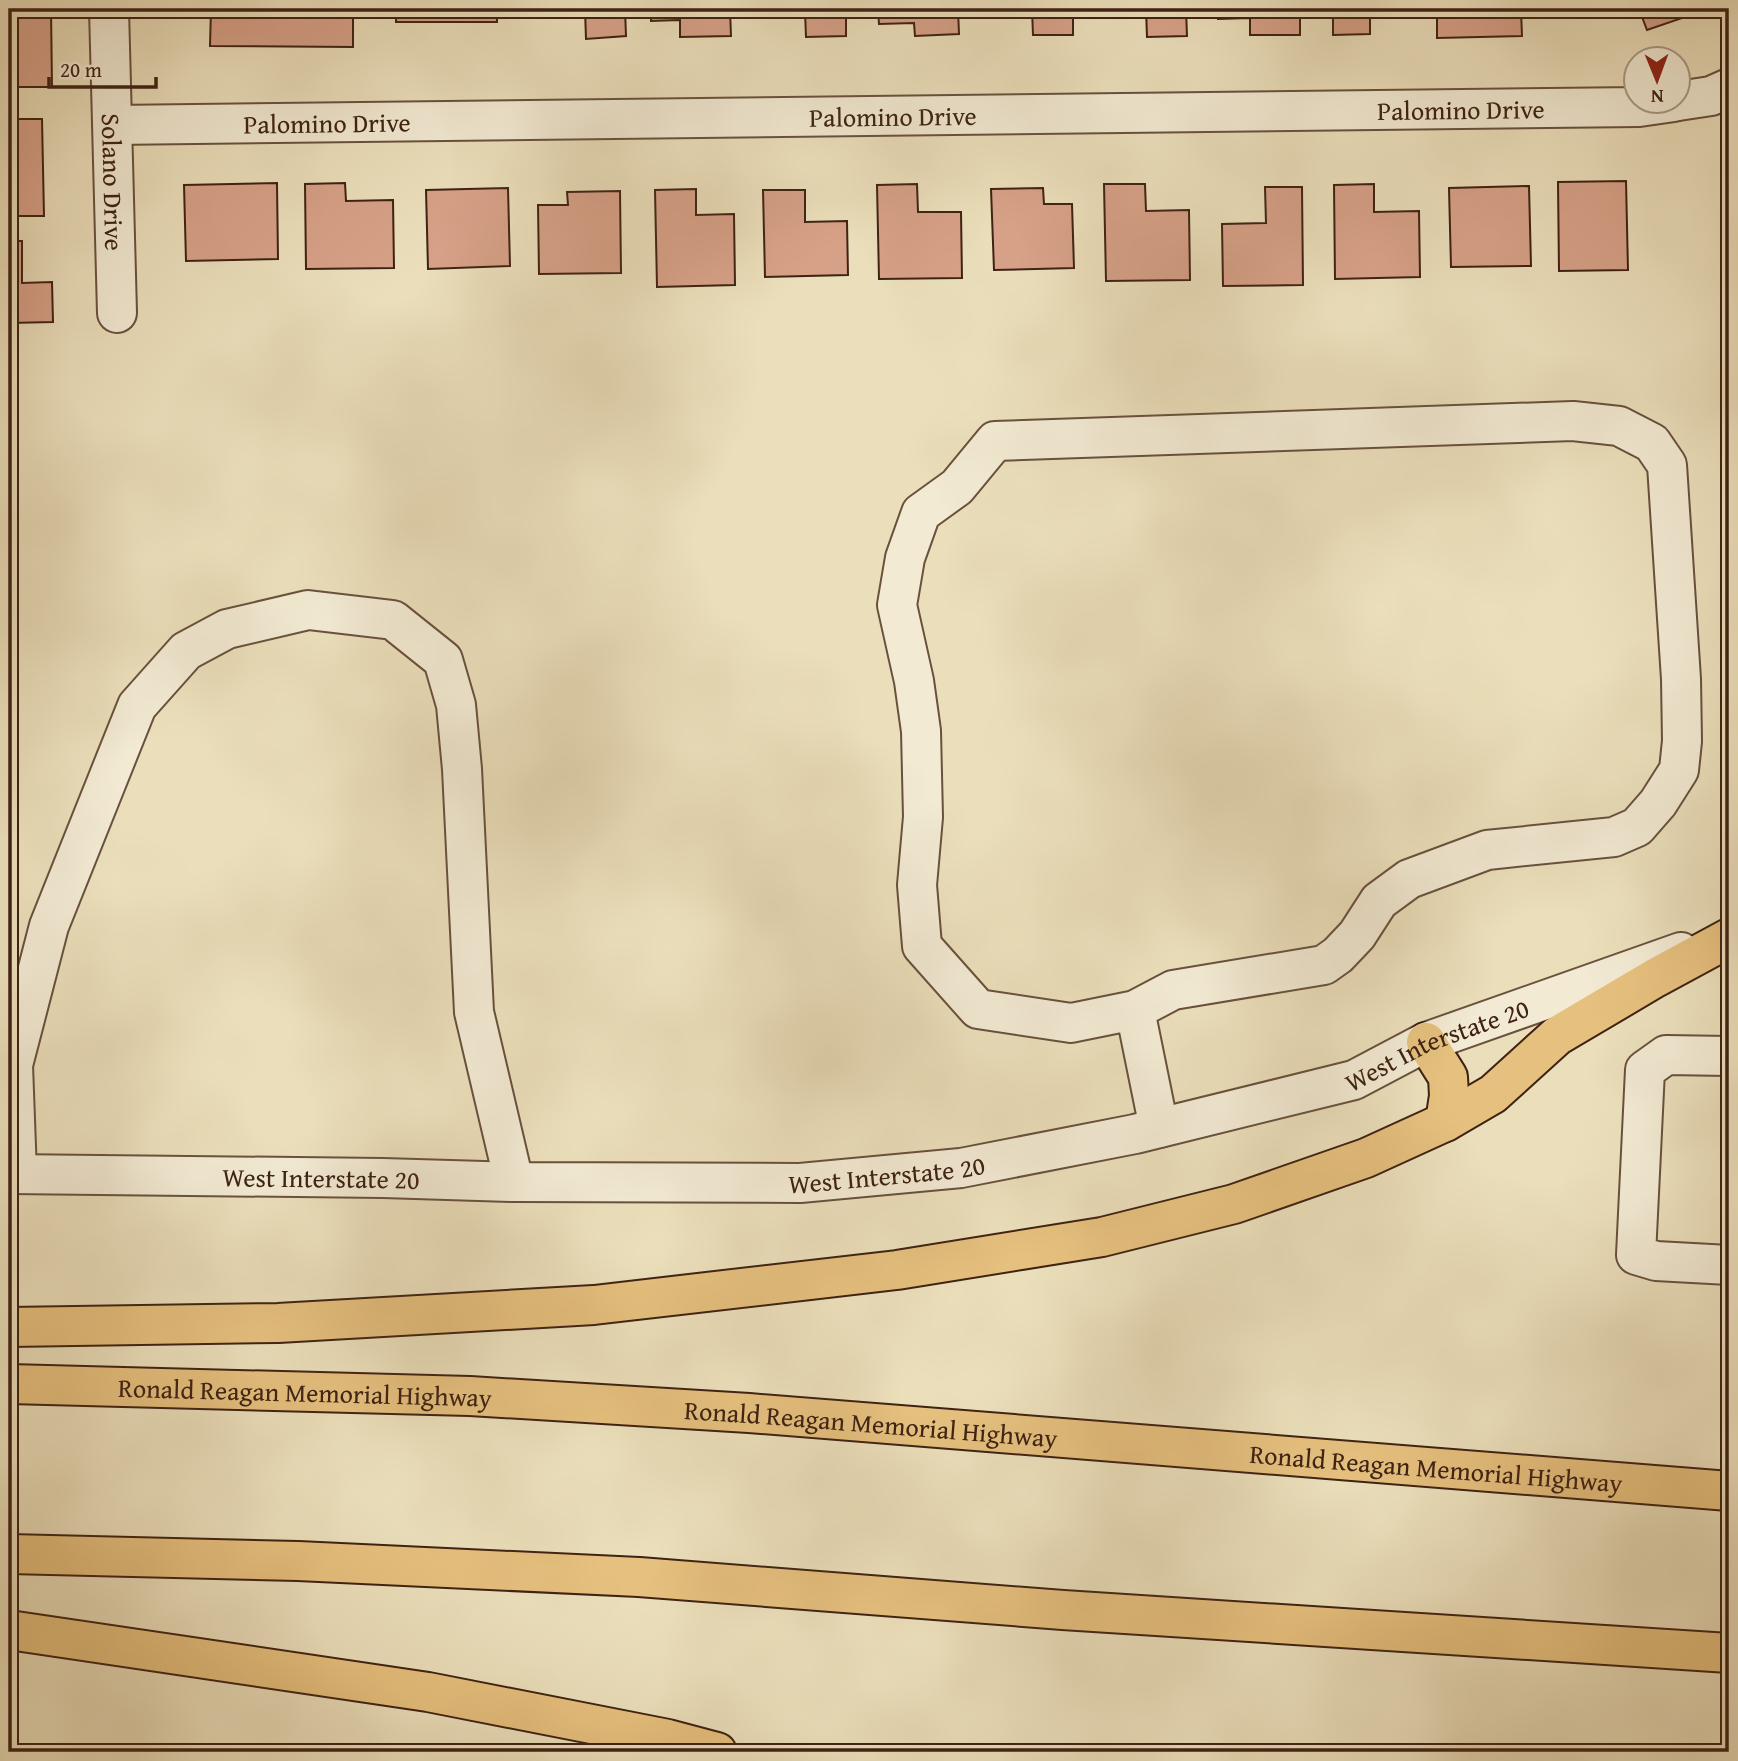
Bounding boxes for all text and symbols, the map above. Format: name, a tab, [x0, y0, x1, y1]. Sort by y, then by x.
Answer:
scale bar	[49, 46, 156, 90]
north arrow	[1622, 46, 1692, 116]
text: 20 m	[60, 54, 102, 85]
text: N	[1650, 83, 1664, 111]
street label: Palomino Drive	[1377, 89, 1545, 130]
street label: Palomino Drive	[809, 95, 977, 136]
street label: Palomino Drive	[243, 102, 411, 143]
street label: Solano Drive	[92, 113, 135, 251]
street label: West Interstate 20	[1338, 988, 1534, 1101]
street label: West Interstate 20	[788, 1144, 988, 1203]
street label: West Interstate 20	[222, 1157, 420, 1199]
street label: Ronald Reagan Memorial Highway	[117, 1367, 493, 1417]
street label: Ronald Reagan Memorial Highway	[683, 1390, 1059, 1457]
street label: Ronald Reagan Memorial Highway	[1248, 1433, 1624, 1502]

